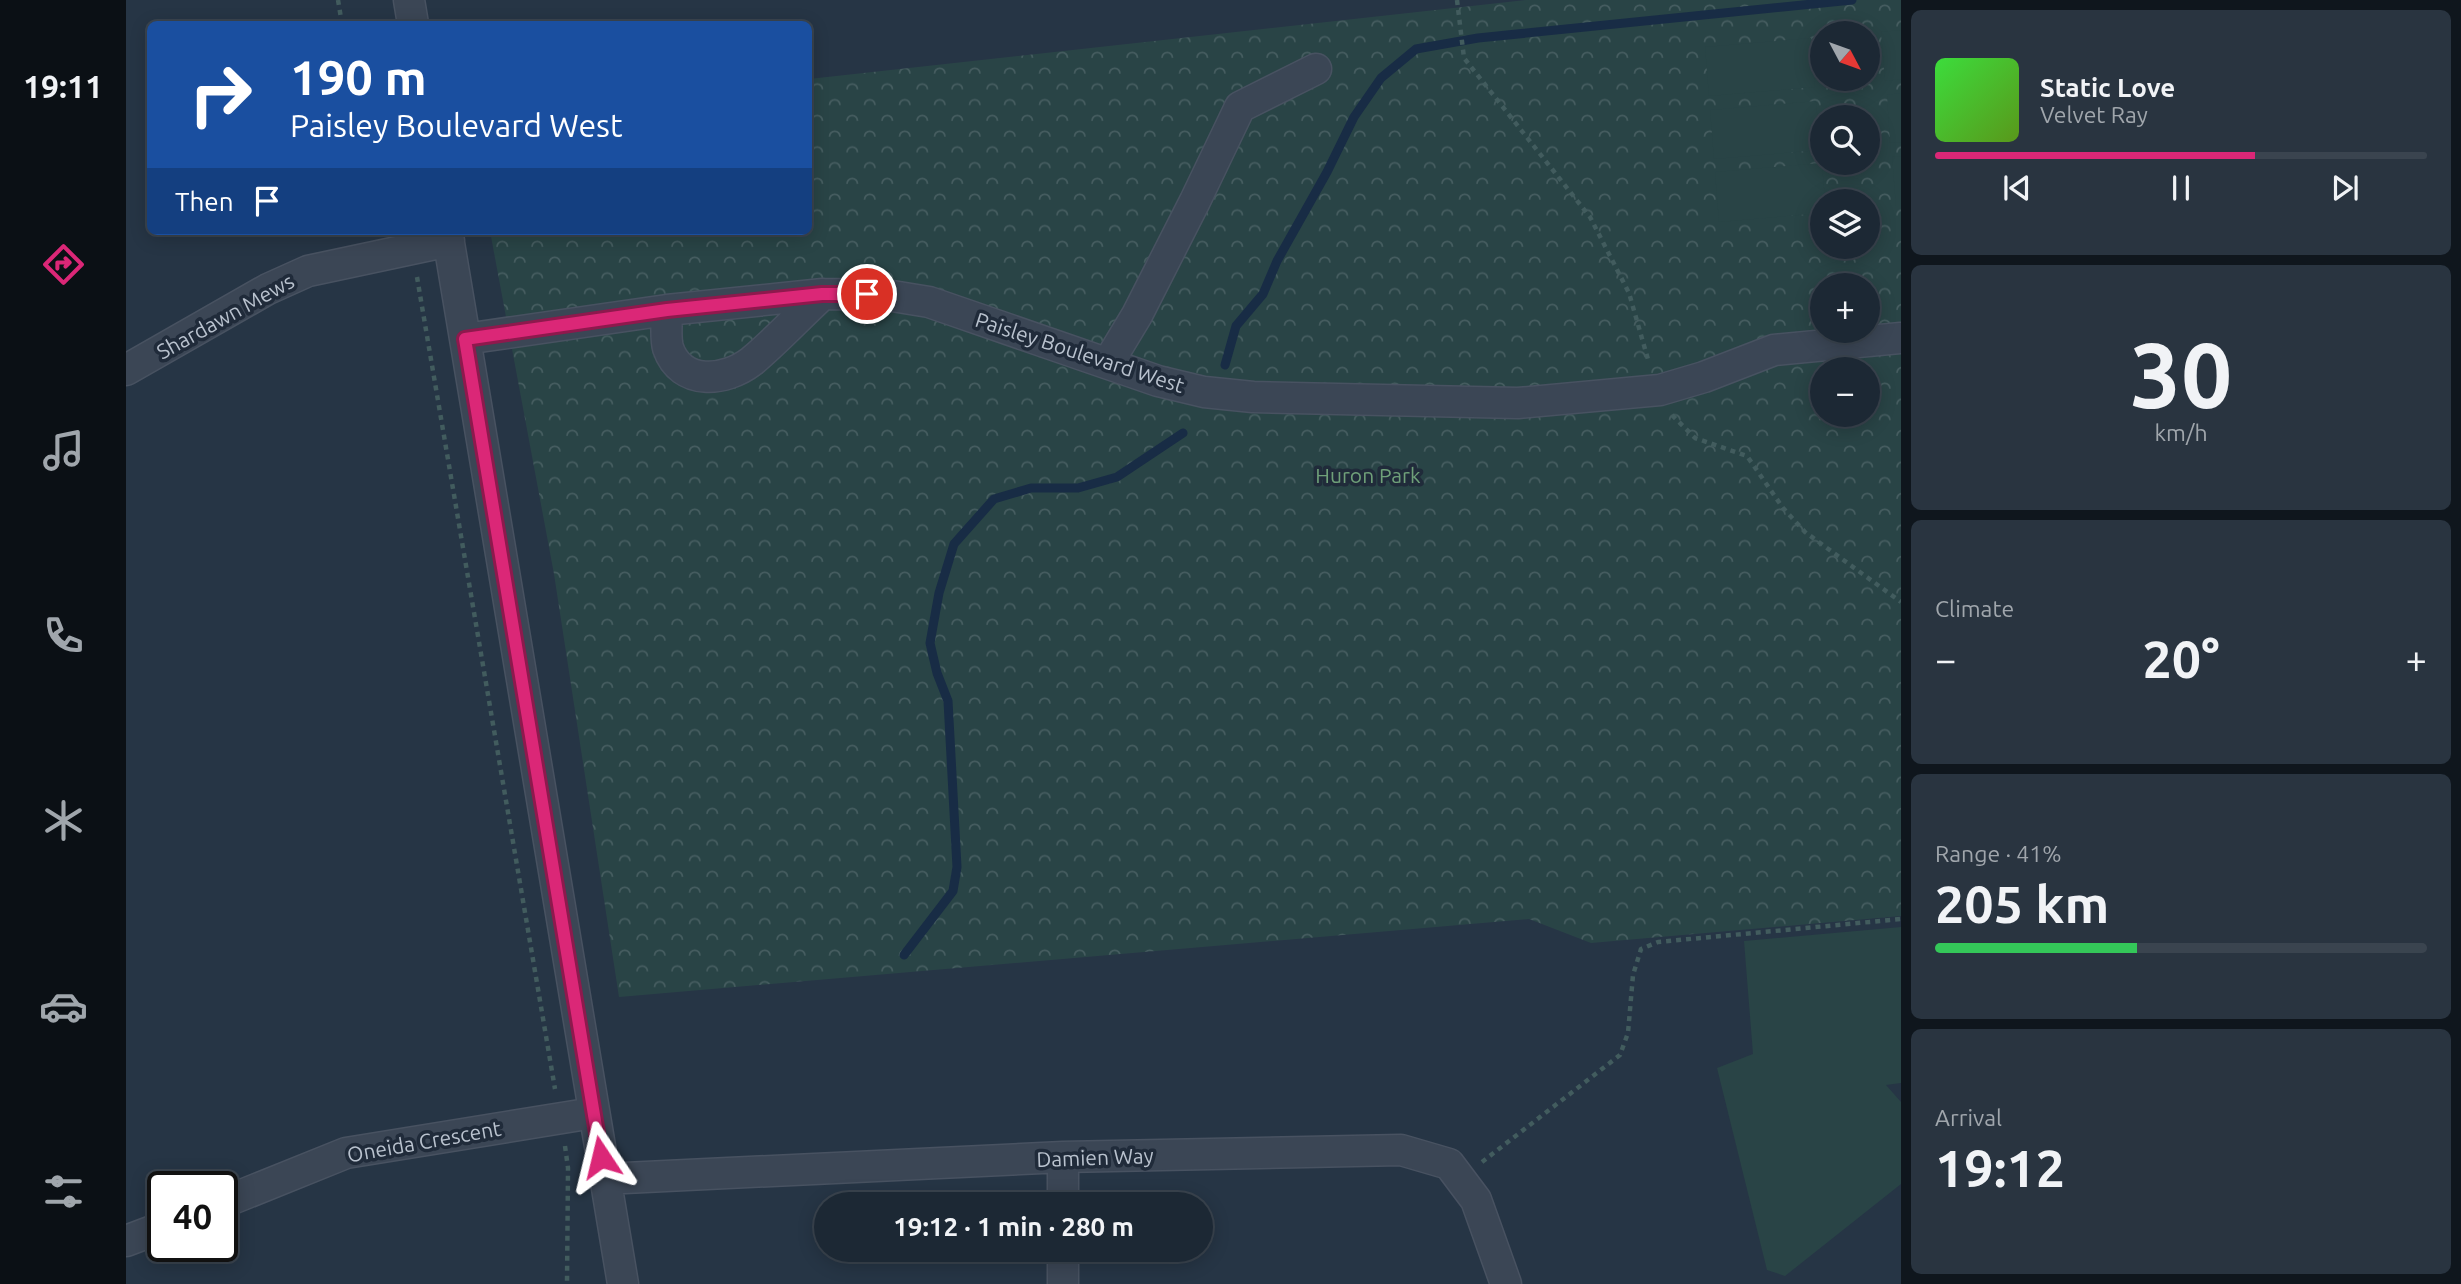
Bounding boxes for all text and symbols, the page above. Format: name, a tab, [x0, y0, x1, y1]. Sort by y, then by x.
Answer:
north arrow	[1810, 21, 1880, 91]
map controls	[1810, 21, 1880, 427]
icon: right	[175, 49, 266, 140]
text: 190 m	[290, 49, 427, 104]
text: 19:11	[23, 68, 103, 104]
text: Static Love	[2040, 73, 2175, 102]
text: Velvet Ray	[2040, 102, 2148, 127]
button: search	[1810, 105, 1880, 175]
text: Paisley Boulevard West	[290, 107, 623, 143]
icon: previous	[1998, 169, 2036, 207]
icon: pause	[2162, 169, 2200, 207]
icon: next	[2326, 169, 2364, 207]
icon: arrive	[248, 182, 286, 220]
text: Then	[175, 187, 234, 216]
button: layers	[1810, 189, 1880, 259]
icon: directions	[39, 240, 88, 289]
pin	[837, 264, 897, 324]
street label: Shardawn Mews	[152, 268, 298, 364]
button: +	[1810, 273, 1880, 343]
icon: arrive	[848, 275, 886, 313]
street label: Paisley Boulevard West	[973, 307, 1187, 397]
text: 30	[2130, 323, 2232, 425]
button: −	[1810, 357, 1880, 427]
text: km/h	[2154, 420, 2208, 445]
icon: music	[39, 426, 88, 475]
park label: Huron Park	[1315, 463, 1421, 487]
text: Climate	[1935, 596, 2014, 621]
icon: phone	[39, 611, 88, 660]
text: 20°	[2142, 630, 2220, 688]
text: −	[1935, 638, 1956, 680]
text: +	[2406, 638, 2427, 680]
icon: climate	[39, 796, 88, 845]
text: Range · 41%	[1935, 841, 2062, 866]
text: 205 km	[1935, 875, 2109, 933]
icon: car	[39, 982, 88, 1031]
text: Arrival	[1935, 1105, 2002, 1130]
street label: Oneida Crescent	[345, 1116, 503, 1166]
position arrow	[564, 1120, 638, 1194]
text: 19:12	[1935, 1139, 2065, 1197]
street label: Damien Way	[1036, 1143, 1154, 1171]
icon: filters	[39, 1167, 88, 1216]
speed limit sign: 40	[147, 1171, 238, 1262]
text: 19:12 · 1 min · 280 m	[893, 1212, 1134, 1241]

